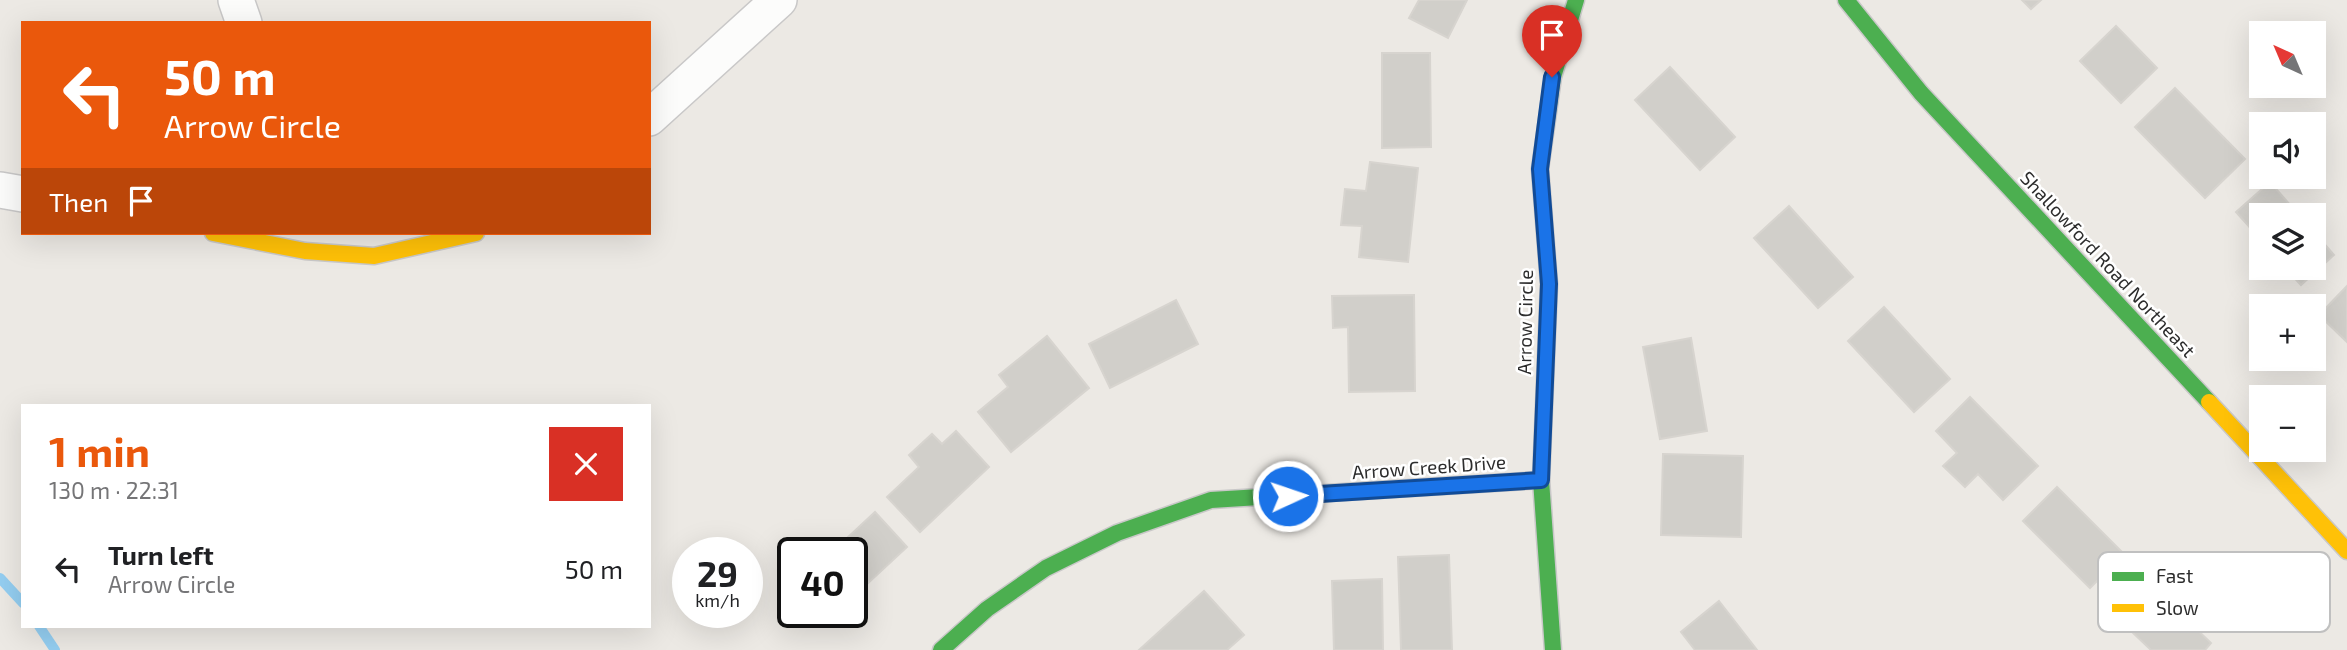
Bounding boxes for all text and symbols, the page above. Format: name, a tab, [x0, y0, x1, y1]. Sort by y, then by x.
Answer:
pin	[1522, 5, 1582, 77]
icon: arrive	[1533, 16, 1571, 54]
north arrow	[2249, 21, 2326, 98]
map controls	[2249, 21, 2326, 462]
text: 50 m	[164, 46, 276, 105]
icon: left	[49, 49, 140, 140]
text: Arrow Circle	[164, 106, 341, 144]
button: sound	[2249, 112, 2326, 189]
street label: Shallowford Road Northeast	[2016, 166, 2201, 361]
icon: arrive	[122, 182, 160, 220]
text: Then	[49, 186, 108, 217]
button: layers	[2249, 203, 2326, 280]
street label: Arrow Circle	[1512, 269, 1537, 375]
button: +	[2249, 294, 2326, 371]
button: −	[2249, 385, 2326, 462]
text: 1 min	[49, 425, 150, 475]
button: close	[549, 427, 623, 501]
street label: Arrow Creek Drive	[1351, 450, 1507, 483]
position arrow	[1251, 459, 1325, 533]
text: 130 m · 22:31	[49, 476, 179, 504]
speed limit sign: 40	[777, 537, 868, 628]
text: Turn left	[108, 539, 214, 570]
icon: left	[49, 550, 87, 588]
text: 29	[697, 552, 738, 594]
legend	[2098, 552, 2330, 632]
text: 50 m	[565, 553, 623, 584]
text: Fast	[2156, 564, 2193, 587]
text: Arrow Circle	[108, 570, 235, 598]
text: km/h	[695, 589, 740, 611]
text: Slow	[2156, 596, 2199, 619]

